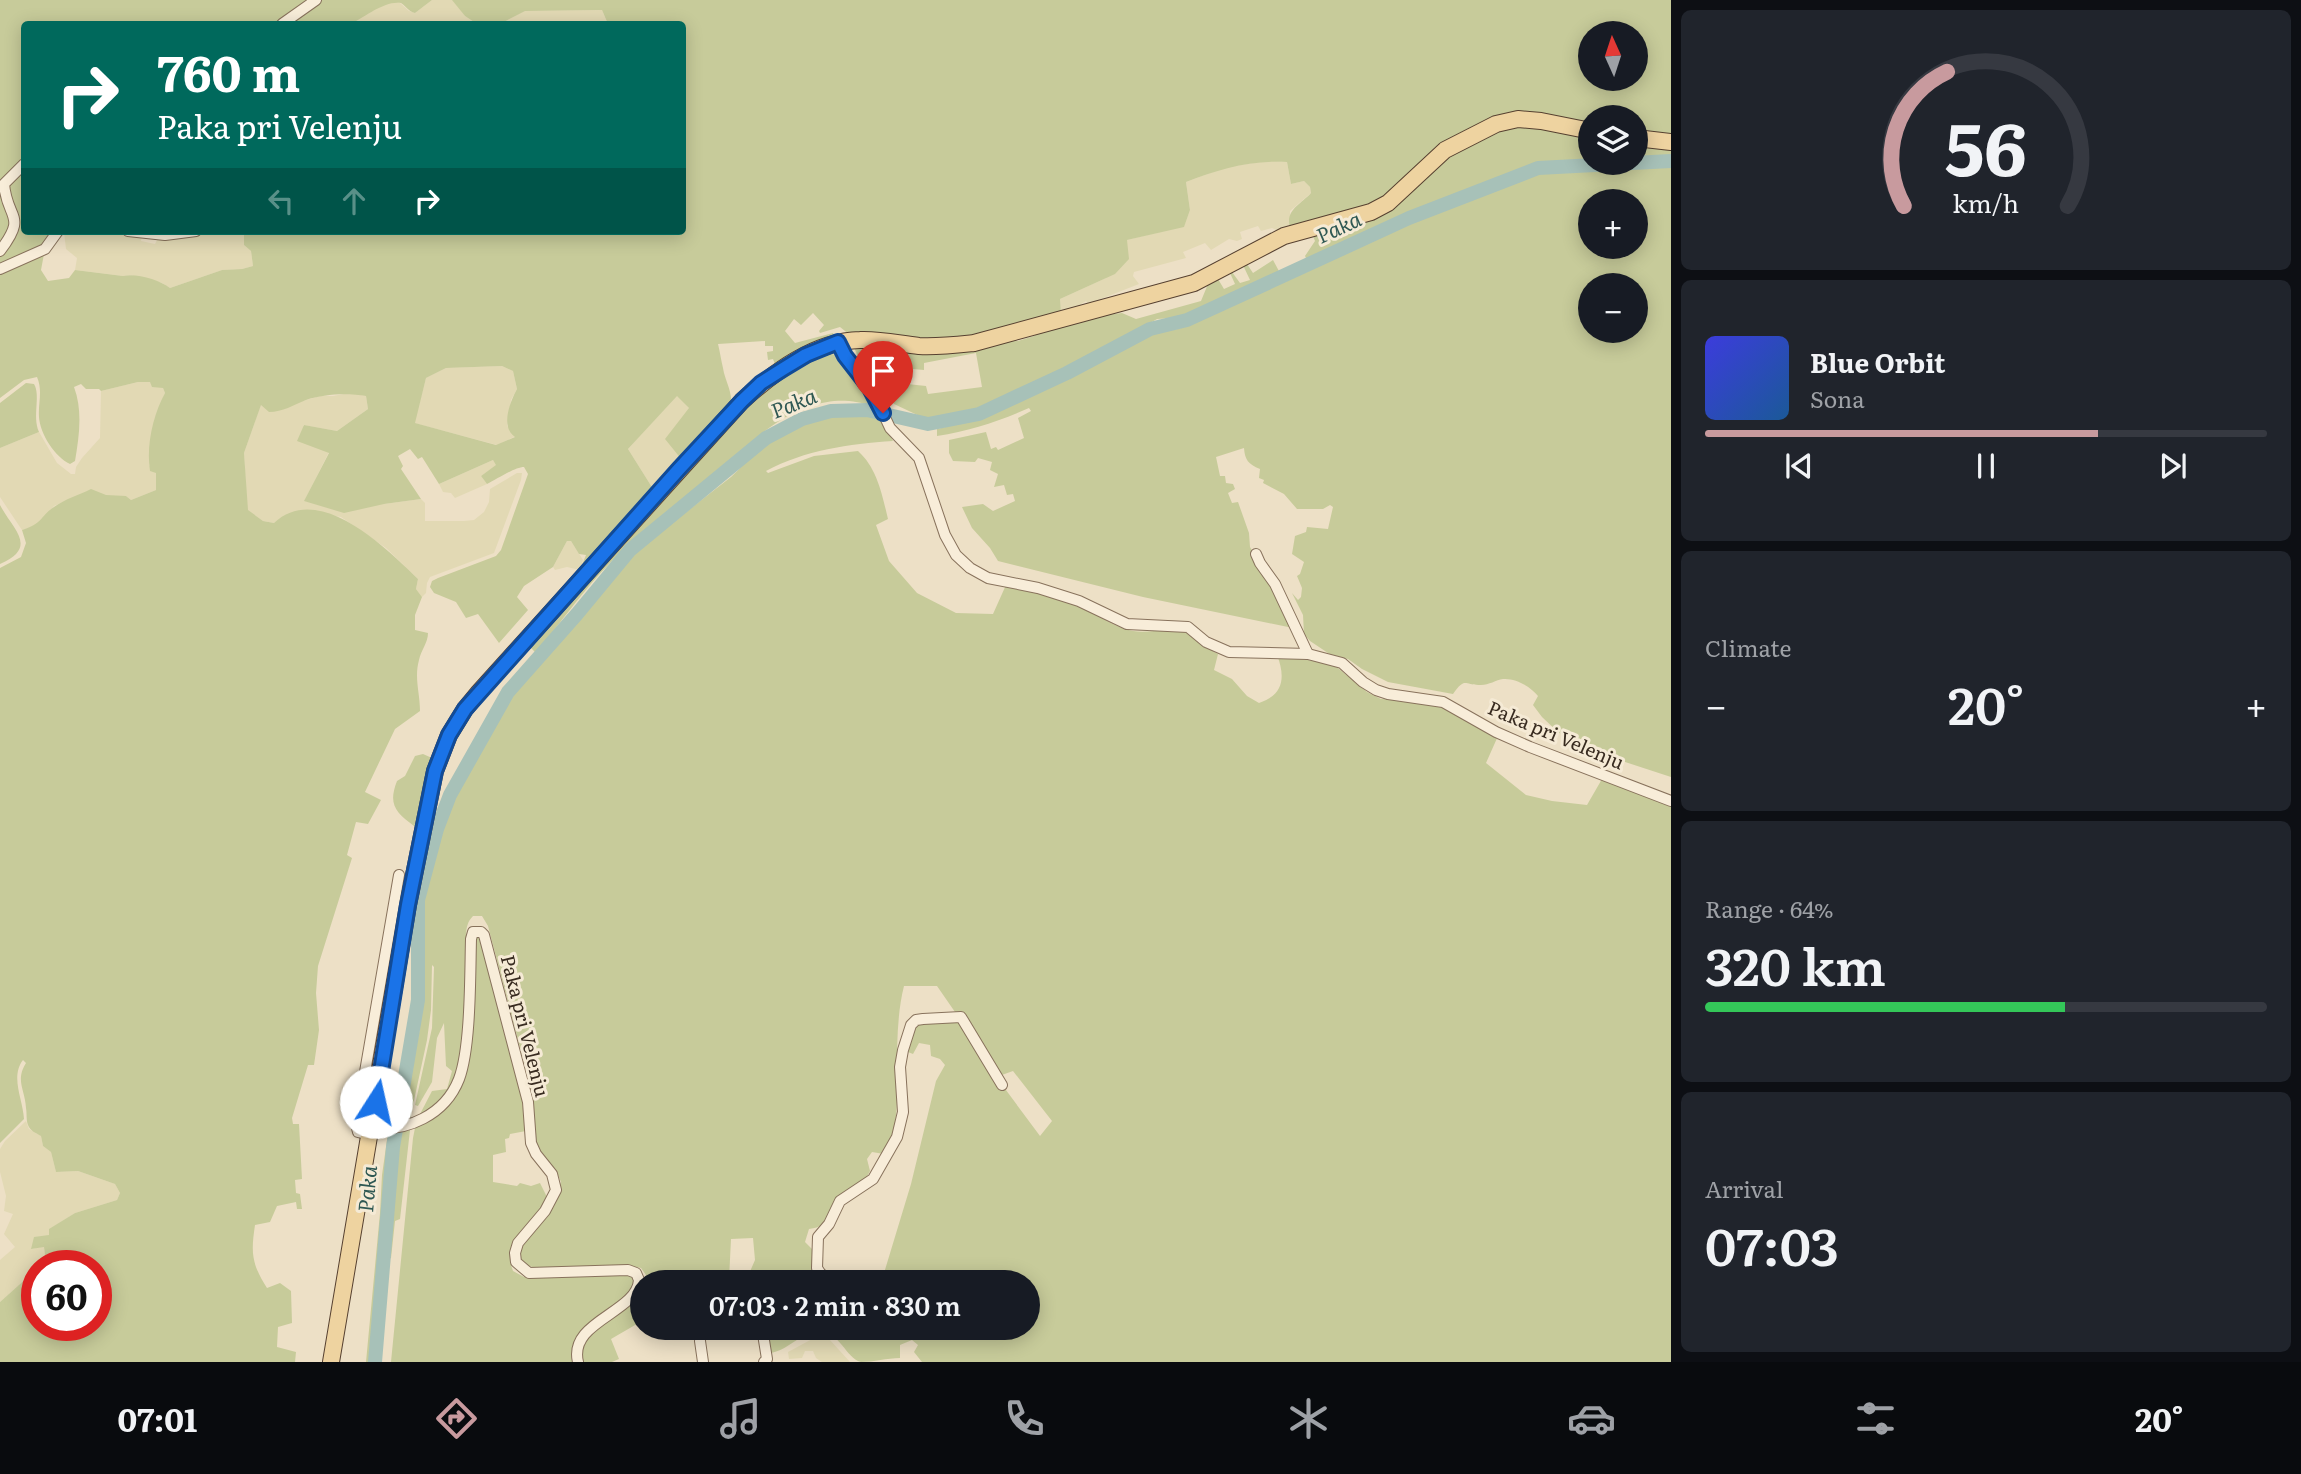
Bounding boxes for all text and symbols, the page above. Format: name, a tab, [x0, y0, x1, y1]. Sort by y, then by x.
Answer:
north arrow	[1578, 21, 1648, 91]
map controls	[1578, 21, 1648, 343]
text: 760 m	[157, 34, 300, 107]
icon: right	[42, 49, 133, 140]
text: 56	[1945, 91, 2027, 199]
text: Paka pri Velenju	[157, 101, 402, 149]
button: layers	[1578, 105, 1648, 175]
icon: left	[262, 182, 300, 220]
icon: ahead	[335, 182, 373, 220]
icon: right	[408, 182, 446, 220]
text: km/h	[1953, 184, 2019, 221]
button: +	[1578, 189, 1648, 259]
water label: Paka	[1310, 202, 1366, 250]
button: −	[1578, 273, 1648, 343]
pin	[853, 341, 913, 413]
text: Blue Orbit	[1810, 342, 1945, 381]
icon: arrive	[864, 352, 902, 390]
water label: Paka	[765, 379, 821, 425]
text: Sona	[1810, 381, 1865, 415]
icon: previous	[1780, 447, 1818, 485]
icon: pause	[1967, 447, 2005, 485]
icon: next	[2154, 447, 2192, 485]
text: Climate	[1705, 630, 1791, 664]
text: 20°	[1948, 664, 2024, 741]
text: −	[1705, 675, 1727, 732]
text: +	[2245, 675, 2267, 732]
street label: Paka pri Velenju	[1484, 693, 1629, 775]
text: Range · 64%	[1705, 891, 1834, 925]
text: 320 km	[1705, 925, 1886, 1002]
street label: Paka pri Velenju	[495, 952, 557, 1100]
position arrow	[339, 1065, 413, 1139]
water label: Paka	[348, 1164, 383, 1214]
text: Arrival	[1705, 1171, 1784, 1205]
text: 07:03	[1705, 1205, 1839, 1282]
speed limit sign: 60	[21, 1250, 112, 1341]
text: 07:03 · 2 min · 830 m	[709, 1285, 961, 1324]
text: 07:01	[117, 1394, 197, 1442]
icon: directions	[432, 1394, 481, 1443]
icon: music	[716, 1394, 765, 1443]
icon: phone	[1000, 1394, 1049, 1443]
icon: climate	[1284, 1394, 1333, 1443]
icon: car	[1567, 1394, 1616, 1443]
icon: filters	[1851, 1394, 1900, 1443]
text: 20°	[2135, 1394, 2183, 1442]

